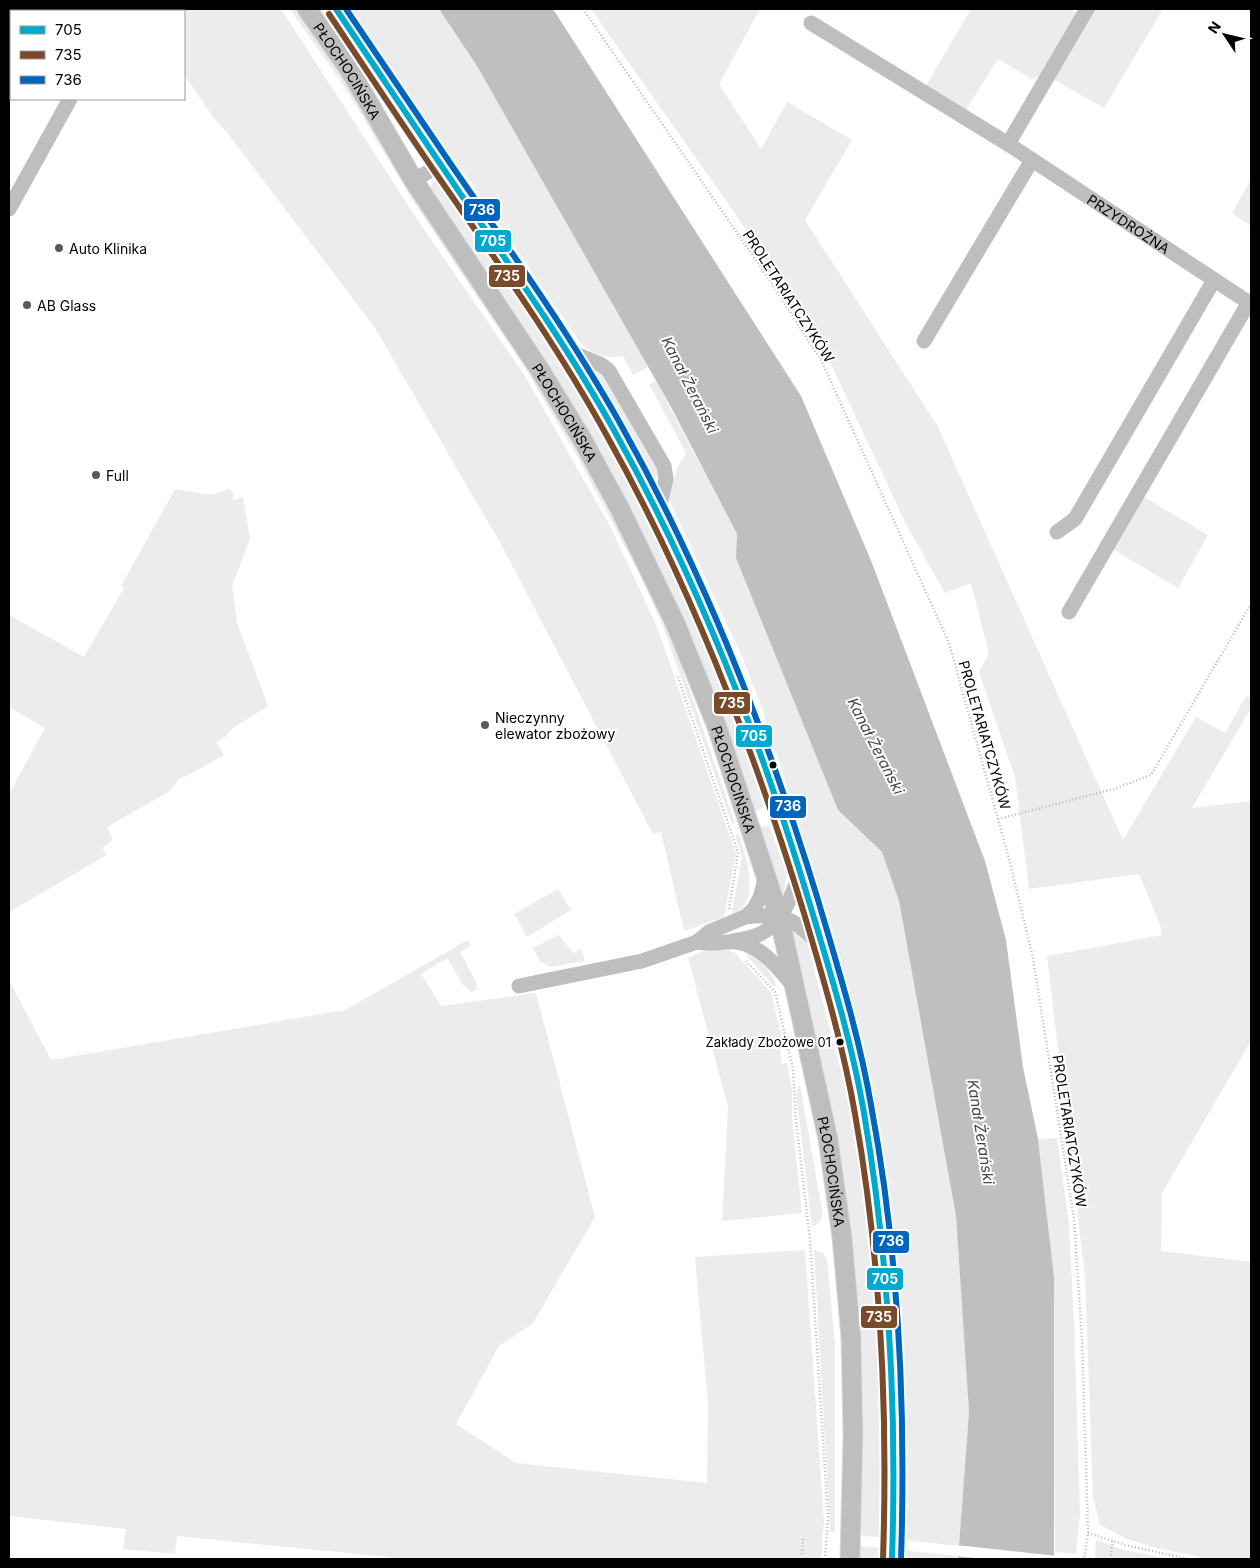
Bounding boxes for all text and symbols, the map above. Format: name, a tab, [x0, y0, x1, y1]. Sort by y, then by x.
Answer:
legend	[10, 10, 185, 100]
north arrow	[1200, 10, 1250, 60]
text: N	[1204, 18, 1224, 37]
street label: PŁOCHOCIŃSKA	[310, 19, 385, 122]
text: 705	[55, 20, 82, 39]
text: 735	[55, 45, 82, 64]
text: 736	[55, 70, 82, 89]
street label: PRZYDROŻNA	[1084, 190, 1173, 257]
line badge: 736	[463, 198, 501, 222]
text: 736	[469, 201, 495, 218]
street label: PROLETARIATCZYKÓW	[740, 227, 838, 366]
line badge: 705	[474, 229, 512, 253]
text: 705	[480, 232, 506, 249]
place label: Auto Klinika	[69, 240, 147, 257]
marker: Auto Klinika	[53, 242, 65, 254]
line badge: 735	[488, 264, 526, 288]
text: 735	[494, 267, 520, 284]
place label: AB Glass	[37, 297, 96, 314]
marker: AB Glass	[21, 299, 33, 311]
water label: Kanał Żerański	[657, 333, 723, 437]
street label: PŁOCHOCIŃSKA	[529, 360, 601, 465]
place label: Full	[106, 467, 129, 484]
marker: Full	[90, 469, 102, 481]
street label: PROLETARIATCZYKÓW	[956, 658, 1014, 812]
line badge: 735	[713, 691, 751, 715]
text: 735	[719, 694, 745, 711]
water label: Kanał Żerański	[843, 694, 909, 798]
place label: Nieczynny elewator zbożowy	[495, 709, 615, 742]
marker: Nieczynny elewator zbożowy	[479, 719, 491, 731]
street label: PŁOCHOCIŃSKA	[709, 724, 760, 835]
line badge: 705	[735, 724, 773, 748]
text: 705	[741, 727, 767, 744]
unlabelled marker	[768, 760, 778, 770]
line badge: 736	[769, 795, 807, 819]
text: 736	[775, 797, 801, 814]
place label: Zakłady Zbożowe 01	[706, 1034, 831, 1050]
marker: Zakłady Zbożowe 01	[835, 1037, 845, 1047]
street label: PROLETARIATCZYKÓW	[1050, 1053, 1090, 1209]
water label: Kanał Żerański	[963, 1078, 999, 1186]
street label: PŁOCHOCIŃSKA	[815, 1115, 849, 1228]
line badge: 736	[872, 1230, 910, 1254]
text: 736	[878, 1232, 904, 1249]
line badge: 705	[866, 1267, 904, 1291]
text: 705	[872, 1270, 898, 1287]
line badge: 735	[860, 1305, 898, 1329]
text: 735	[866, 1308, 892, 1325]

